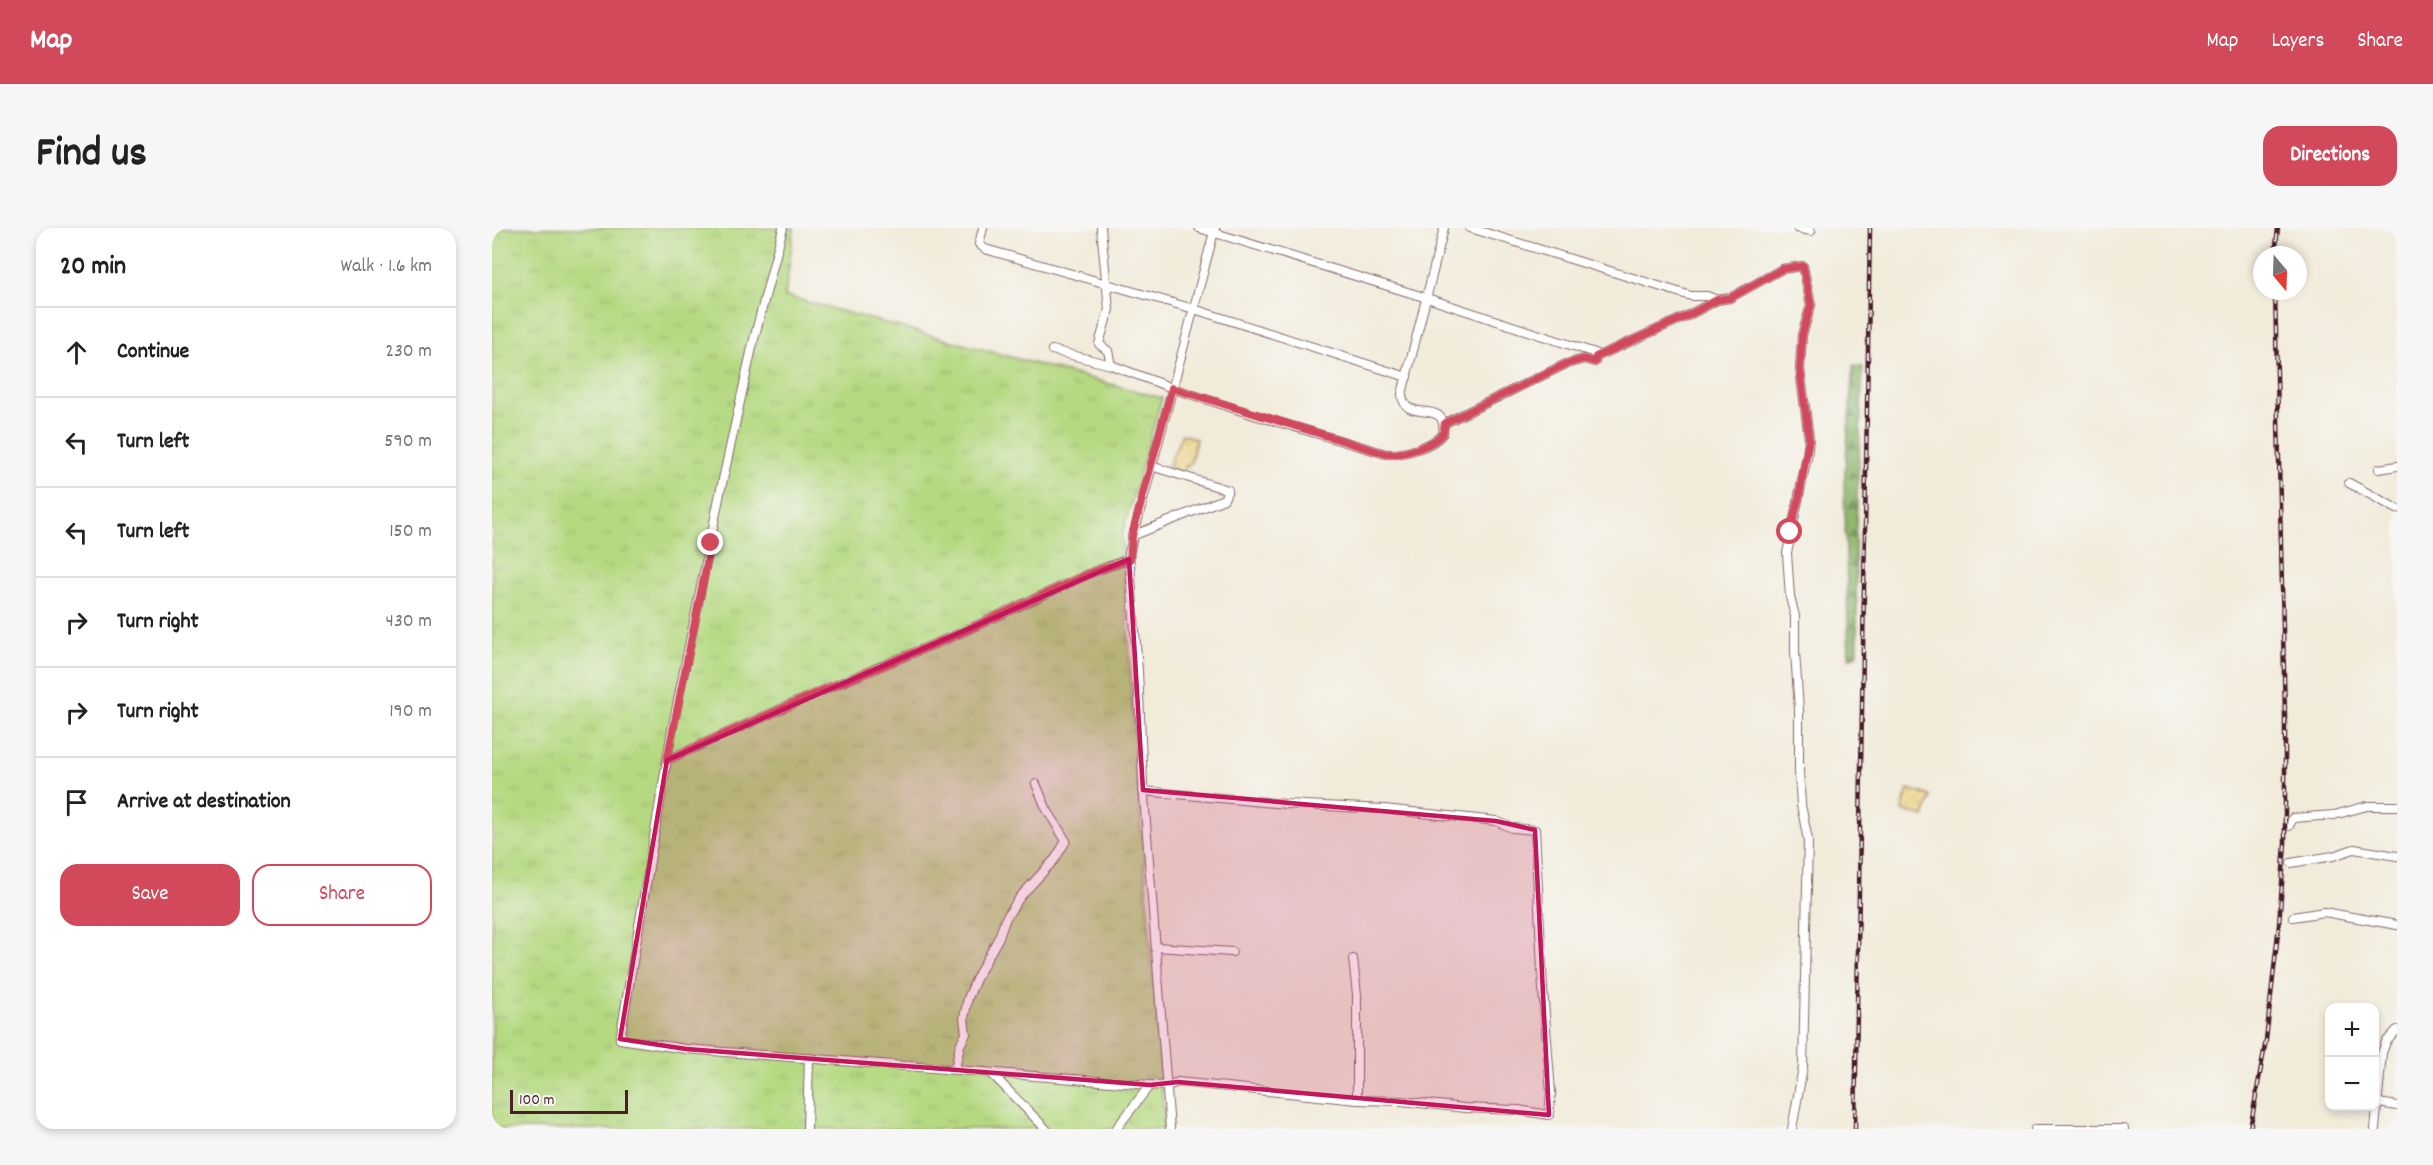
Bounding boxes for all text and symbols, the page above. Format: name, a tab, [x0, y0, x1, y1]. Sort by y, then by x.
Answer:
text: Map	[30, 22, 72, 62]
text: Map	[2207, 27, 2238, 57]
text: Layers	[2271, 27, 2324, 57]
text: Share	[2357, 27, 2403, 57]
text: Find us	[36, 126, 147, 186]
button: Directions	[2263, 126, 2397, 186]
north arrow	[2253, 246, 2307, 300]
text: 20 min	[60, 249, 126, 286]
text: Walk · 1.6 km	[340, 253, 432, 281]
icon: ahead	[60, 336, 93, 369]
text: Continue	[117, 337, 189, 368]
text: 230 m	[385, 338, 432, 366]
icon: left	[60, 426, 93, 459]
text: Turn left	[117, 427, 189, 458]
text: 590 m	[384, 428, 432, 456]
icon: left	[60, 516, 93, 549]
text: Turn left	[117, 517, 189, 548]
text: 150 m	[389, 518, 432, 546]
route start	[1776, 518, 1802, 544]
route end	[697, 529, 723, 555]
icon: right	[60, 606, 93, 639]
text: Turn right	[117, 607, 199, 638]
text: 430 m	[386, 608, 432, 636]
icon: right	[60, 696, 93, 729]
text: Turn right	[117, 697, 199, 728]
text: 190 m	[389, 698, 432, 726]
icon: arrive	[60, 786, 93, 819]
text: Arrive at destination	[117, 787, 291, 818]
button: Save	[60, 864, 240, 926]
button: Share	[252, 864, 432, 926]
map controls	[2325, 1003, 2379, 1111]
button: +	[2325, 1003, 2379, 1057]
button: −	[2325, 1057, 2379, 1111]
scale bar	[510, 1087, 628, 1114]
text: 100 m	[519, 1089, 555, 1112]

